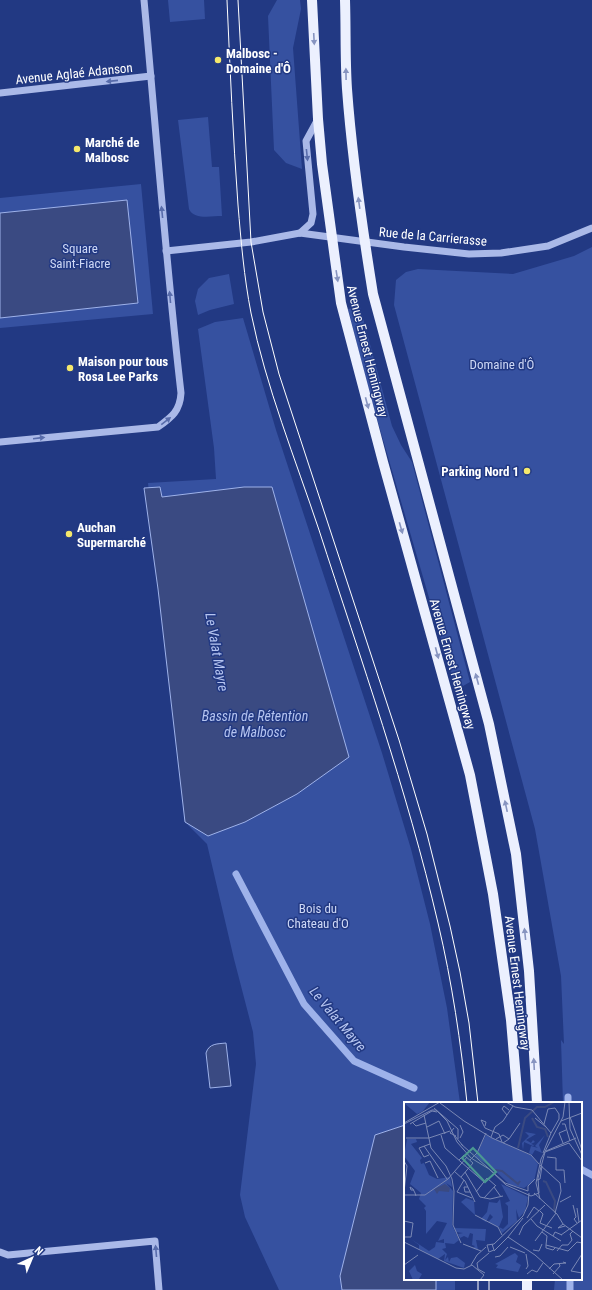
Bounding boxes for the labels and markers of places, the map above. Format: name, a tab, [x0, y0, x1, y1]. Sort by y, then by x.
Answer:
place label: Malbosc - Domaine d'Ô	[226, 46, 291, 76]
marker: Malbosc - Domaine d'Ô	[213, 55, 223, 65]
place label: Marché de Malbosc	[85, 135, 139, 165]
marker: Marché de Malbosc	[72, 144, 82, 154]
place label: Maison pour tous Rosa Lee Parks	[78, 354, 168, 384]
marker: Maison pour tous Rosa Lee Parks	[65, 363, 75, 373]
place label: Parking Nord 1	[441, 464, 519, 479]
marker: Parking Nord 1	[522, 466, 532, 476]
place label: Auchan Supermarché	[77, 520, 146, 550]
marker: Auchan Supermarché	[64, 529, 74, 539]

